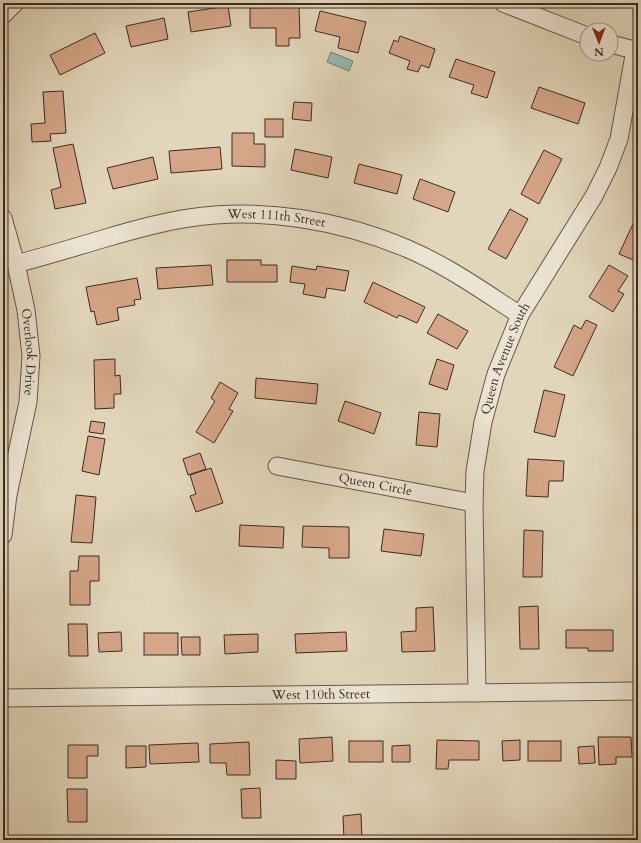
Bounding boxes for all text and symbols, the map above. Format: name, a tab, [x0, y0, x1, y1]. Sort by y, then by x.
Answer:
north arrow	[579, 22, 619, 62]
text: N	[594, 44, 604, 59]
street label: West 111th Street	[226, 205, 327, 232]
street label: Queen Avenue South	[476, 299, 535, 417]
street label: Overlook Drive	[17, 307, 40, 396]
street label: Queen Circle	[337, 469, 414, 500]
street label: West 110th Street	[271, 685, 370, 704]

